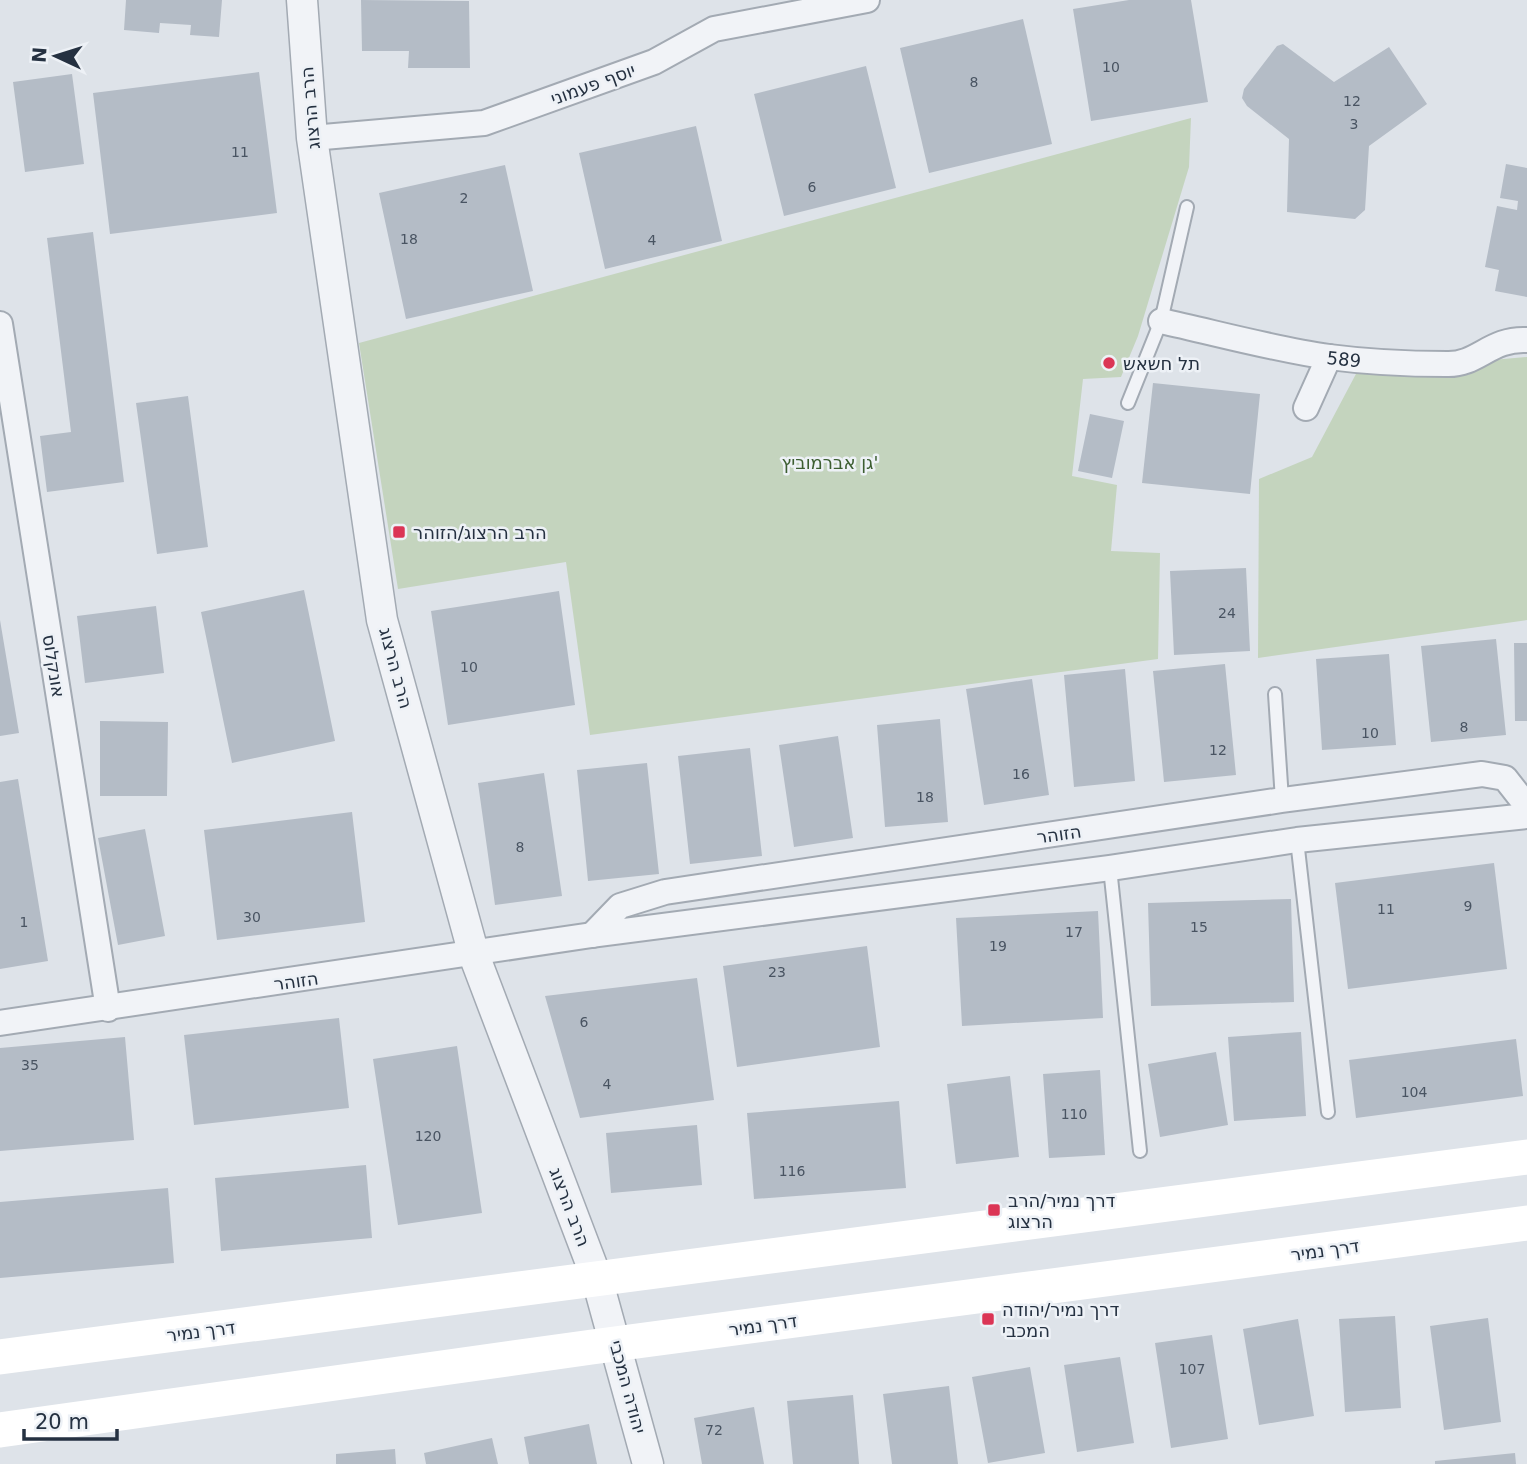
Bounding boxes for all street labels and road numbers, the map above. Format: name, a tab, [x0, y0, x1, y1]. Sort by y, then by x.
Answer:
street label: יוסף פעמוני	[548, 59, 638, 109]
street label: הרב הרצוג	[296, 66, 324, 150]
street label: 589	[1326, 346, 1362, 371]
street label: הרב הרצוג	[375, 625, 417, 711]
street label: אונקלוס	[39, 633, 69, 699]
street label: הזוהר	[1035, 820, 1083, 848]
street label: הזוהר	[272, 967, 320, 995]
street label: הרב הרצוג	[545, 1165, 595, 1249]
street label: דרך נמיר	[1289, 1235, 1361, 1265]
street label: דרך נמיר	[727, 1310, 799, 1340]
street label: דרך נמיר	[165, 1316, 237, 1346]
street label: יהודה המכבי	[605, 1338, 651, 1436]

